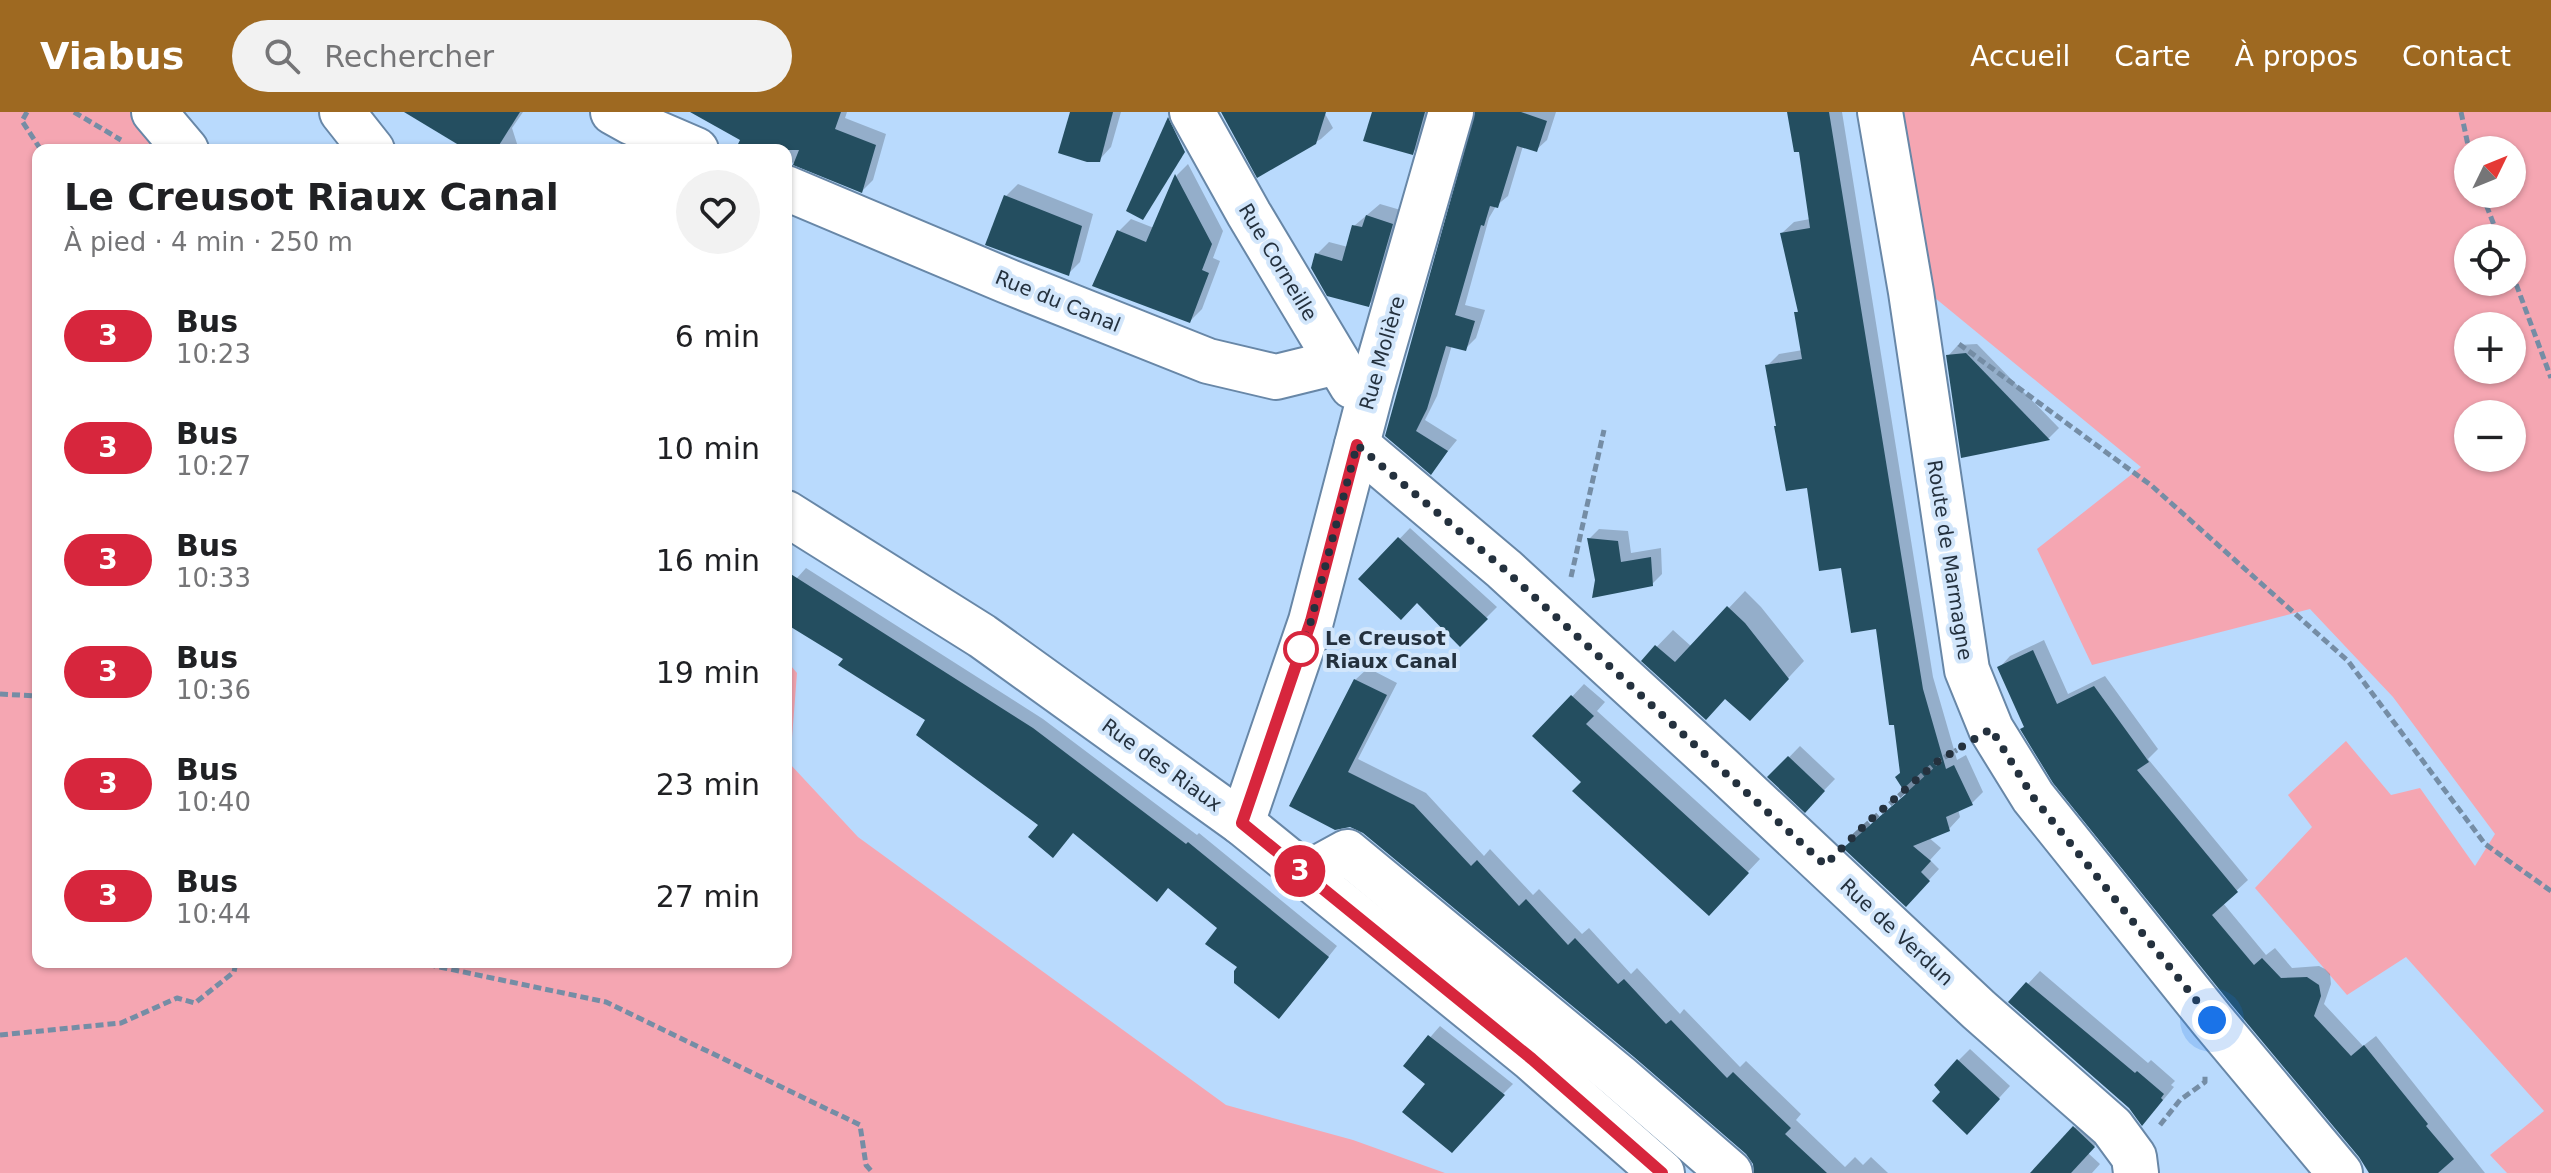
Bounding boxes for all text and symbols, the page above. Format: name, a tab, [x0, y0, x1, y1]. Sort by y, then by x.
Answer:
search box	[232, 20, 792, 92]
text: Viabus	[40, 34, 184, 78]
icon: search	[260, 34, 304, 78]
text: Rechercher	[324, 39, 494, 74]
text: Accueil	[1970, 40, 2070, 73]
text: Carte	[2114, 40, 2191, 73]
text: À propos	[2235, 40, 2358, 73]
text: Contact	[2402, 40, 2511, 73]
north arrow	[2454, 136, 2526, 208]
map controls	[2454, 136, 2526, 472]
button: heart	[676, 170, 760, 254]
text: Le Creusot Riaux Canal	[64, 175, 559, 219]
street label: Rue Corneille	[1234, 199, 1322, 325]
button: locate	[2454, 224, 2526, 296]
text: À pied · 4 min · 250 m	[64, 227, 353, 257]
street label: Rue du Canal	[992, 265, 1124, 337]
street label: Rue Molière	[1354, 293, 1410, 413]
text: Bus	[176, 304, 238, 339]
button: +	[2454, 312, 2526, 384]
text: 3	[98, 319, 118, 352]
text: 6 min	[675, 319, 760, 354]
text: 10:23	[176, 339, 251, 369]
button: −	[2454, 400, 2526, 472]
text: Bus	[176, 416, 238, 451]
text: 3	[98, 431, 118, 464]
text: 10 min	[656, 431, 760, 466]
text: 10:27	[176, 451, 251, 481]
street label: Route de Marmagne	[1922, 458, 1978, 662]
text: Bus	[176, 528, 238, 563]
text: 3	[98, 543, 118, 576]
text: 16 min	[656, 543, 760, 578]
text: 10:33	[176, 563, 251, 593]
place label: Le Creusot Riaux Canal	[1325, 626, 1458, 673]
marker: Le Creusot Riaux Canal	[1284, 632, 1318, 666]
text: Bus	[176, 640, 238, 675]
text: 3	[98, 655, 118, 688]
text: 19 min	[656, 655, 760, 690]
text: 10:36	[176, 675, 251, 705]
street label: Rue des Riaux	[1097, 713, 1227, 817]
text: Bus	[176, 752, 238, 787]
text: 3	[98, 767, 118, 800]
text: 23 min	[656, 767, 760, 802]
text: 10:40	[176, 787, 251, 817]
line badge: 3	[1274, 845, 1326, 897]
text: 3	[1290, 854, 1310, 887]
text: Bus	[176, 864, 238, 899]
street label: Rue de Verdun	[1835, 873, 1959, 991]
text: 3	[98, 879, 118, 912]
text: 27 min	[656, 879, 760, 914]
text: 10:44	[176, 899, 251, 929]
your location	[2192, 1000, 2232, 1040]

